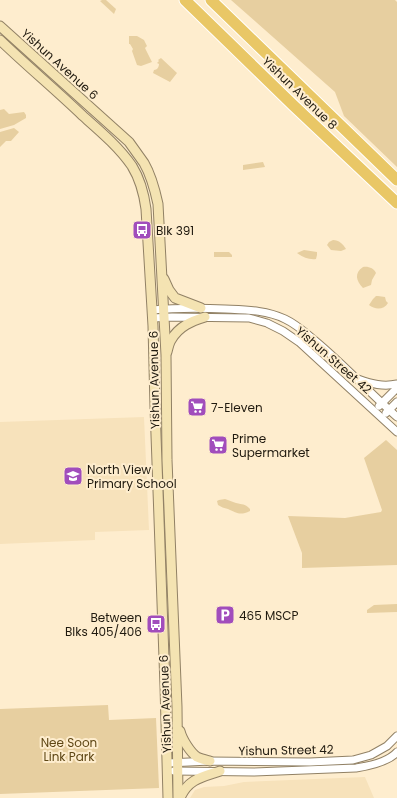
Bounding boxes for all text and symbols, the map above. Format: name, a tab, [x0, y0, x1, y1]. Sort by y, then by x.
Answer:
street label: Yishun Avenue 6	[18, 25, 102, 103]
street label: Yishun Avenue 8	[259, 53, 341, 133]
bus stop icon: Blk 391	[131, 219, 153, 241]
place label: Blk 391	[156, 222, 194, 239]
street label: Yishun Street 42	[292, 322, 376, 398]
street label: Yishun Avenue 6	[145, 331, 163, 429]
supermarket icon: 7-Eleven	[186, 396, 208, 418]
place label: 7-Eleven	[211, 399, 263, 416]
place label: Prime Supermarket	[232, 430, 310, 461]
supermarket icon: Prime Supermarket	[207, 434, 229, 456]
place label: North View Primary School	[87, 461, 177, 492]
school or university icon: North View Primary School	[62, 465, 84, 487]
parking icon: 465 MSCP	[214, 604, 236, 626]
place label: 465 MSCP	[239, 607, 299, 624]
place label: Between Blks 405/406	[65, 609, 142, 640]
bus stop icon: Between Blks 405/406	[145, 613, 167, 635]
street label: Yishun Avenue 6	[155, 655, 175, 753]
park label: Nee Soon Link Park	[41, 734, 97, 765]
street label: Yishun Street 42	[238, 741, 334, 759]

